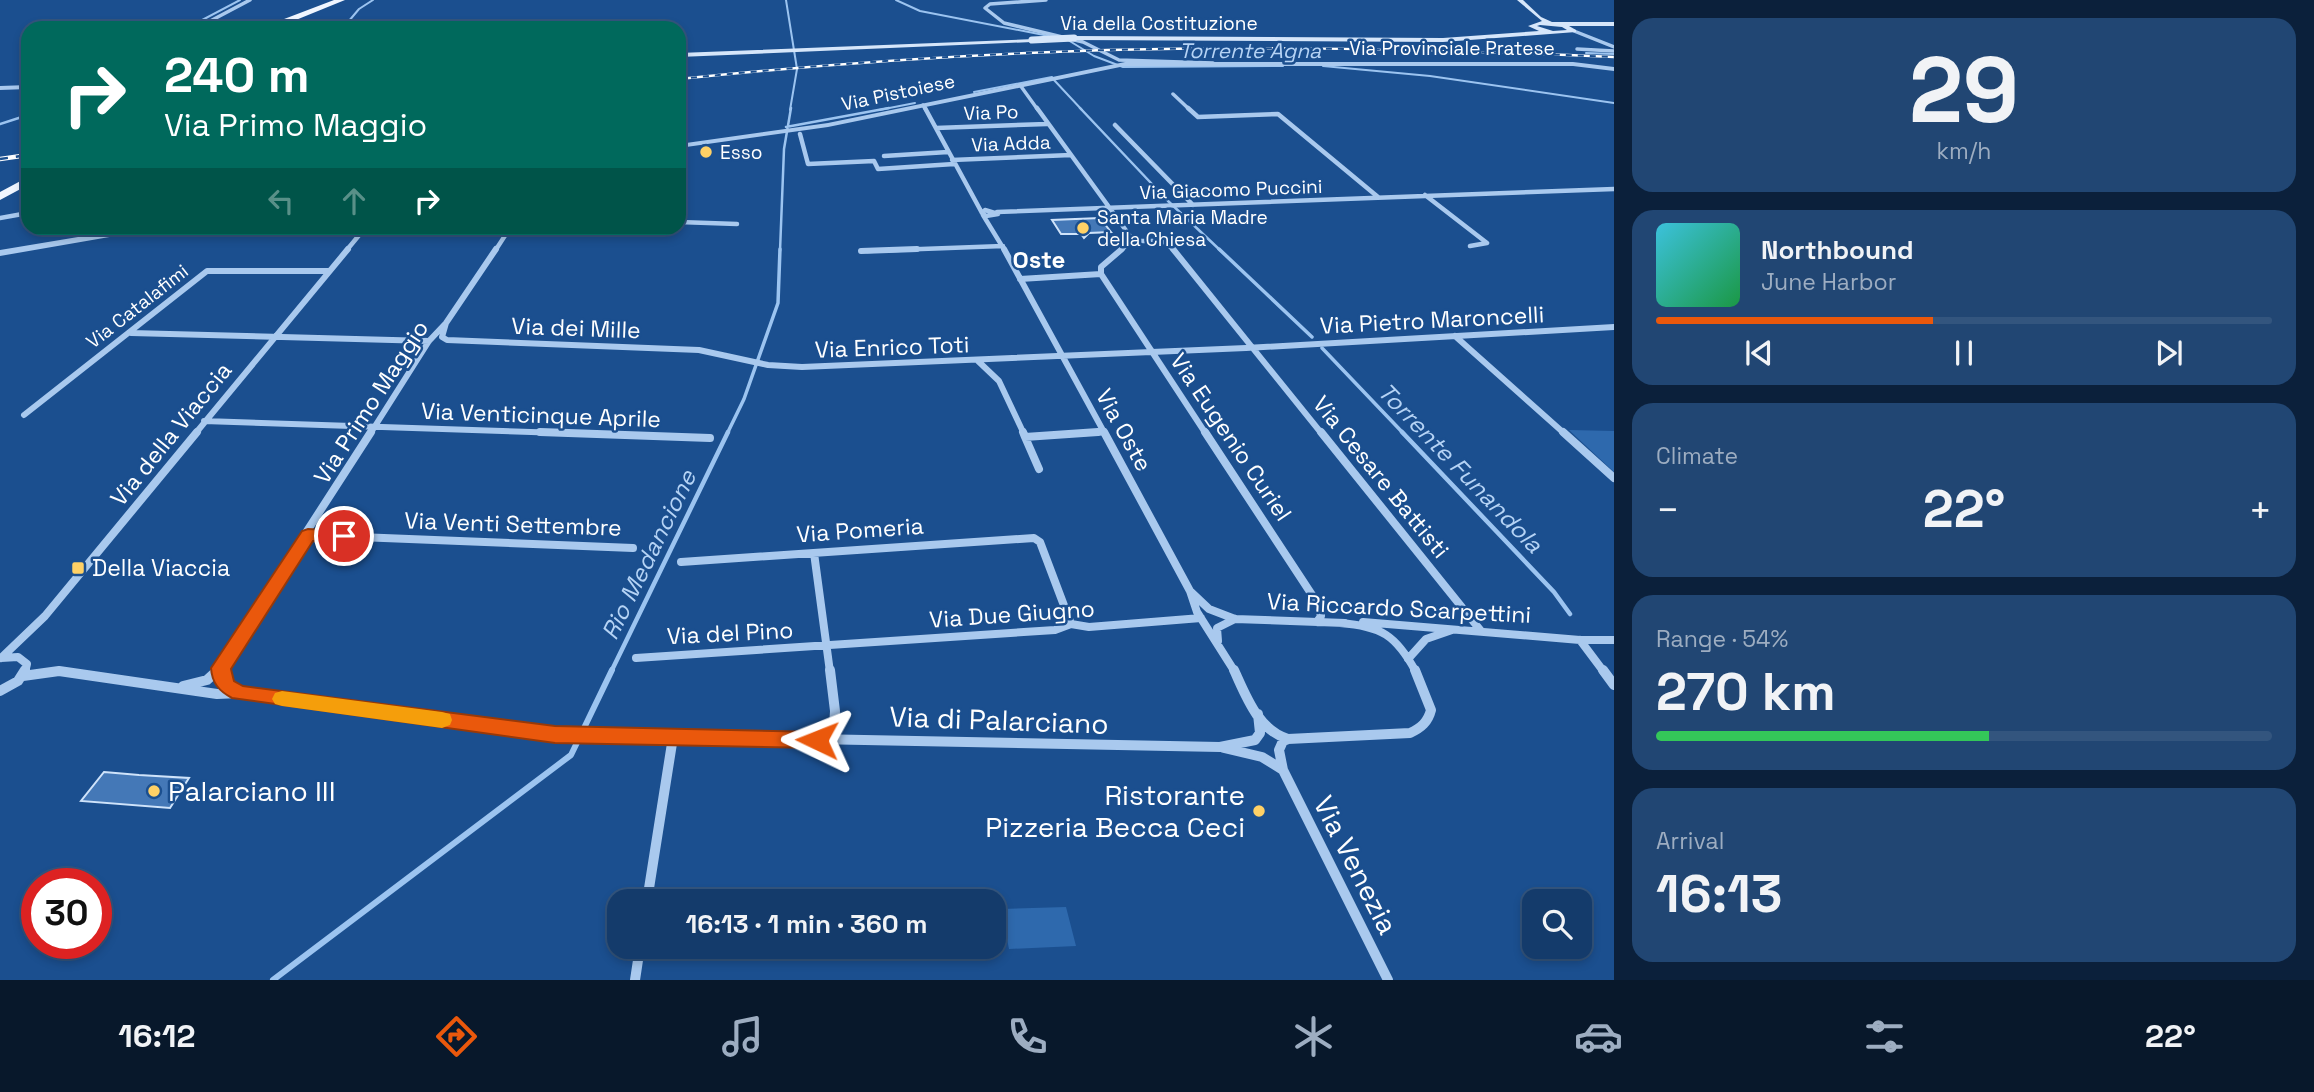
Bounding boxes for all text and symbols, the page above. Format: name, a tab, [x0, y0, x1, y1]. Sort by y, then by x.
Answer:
street label: Via della Costituzione	[1060, 11, 1258, 36]
text: 29	[1909, 32, 2019, 149]
street label: Via Provinciale Pratese	[1349, 36, 1555, 61]
water label: Torrente Agna	[1179, 37, 1322, 64]
text: 240 m	[164, 44, 310, 106]
icon: right	[49, 49, 140, 140]
street label: Via Pistoiese	[839, 68, 957, 117]
street label: Via Po	[963, 99, 1019, 126]
text: Via Primo Maggio	[164, 105, 427, 145]
street label: Via Adda	[971, 130, 1051, 157]
text: km/h	[1937, 136, 1991, 166]
place label: Esso	[720, 140, 762, 165]
marker: Esso	[698, 144, 714, 160]
street label: Via Giacomo Puccini	[1139, 174, 1323, 205]
icon: left	[262, 182, 300, 220]
icon: ahead	[335, 182, 373, 220]
icon: right	[408, 182, 446, 220]
place label: Santa Maria Madre della Chiesa	[1097, 205, 1268, 252]
marker: Santa Maria Madre della Chiesa	[1075, 220, 1091, 236]
text: Northbound	[1761, 233, 1914, 267]
district label: Oste	[1013, 244, 1065, 275]
street label: Via Catalafimi	[81, 259, 193, 354]
text: June Harbor	[1761, 267, 1896, 297]
street label: Via Pietro Maroncelli	[1319, 299, 1545, 341]
street label: Via dei Mille	[511, 311, 641, 345]
street label: Via Primo Maggio	[307, 314, 435, 490]
street label: Via Enrico Toti	[814, 329, 970, 365]
icon: previous	[1740, 334, 1778, 372]
icon: pause	[1945, 334, 1983, 372]
icon: next	[2150, 334, 2188, 372]
street label: Via Eugenio Curiel	[1164, 347, 1298, 527]
street label: Via della Viaccia	[104, 356, 238, 512]
water label: Torrente Funandola	[1371, 376, 1550, 559]
street label: Via Oste	[1089, 383, 1159, 477]
street label: Via Cesare Battisti	[1306, 390, 1456, 564]
street label: Via Venticinque Aprile	[420, 396, 662, 434]
text: Climate	[1656, 441, 1738, 471]
water label: Rio Medancione	[594, 464, 703, 645]
text: 22°	[1923, 476, 2005, 542]
text: −	[1656, 486, 1680, 534]
text: +	[2248, 486, 2272, 534]
street label: Via Venti Settembre	[404, 505, 622, 543]
pin	[314, 506, 374, 566]
street label: Via Pomeria	[795, 511, 925, 549]
icon: arrive	[325, 517, 363, 555]
place label: Della Viaccia	[92, 553, 230, 583]
marker: Della Viaccia	[70, 560, 86, 576]
street label: Via Riccardo Scarpettini	[1266, 586, 1532, 630]
street label: Via Due Giugno	[928, 593, 1096, 635]
street label: Via del Pino	[666, 615, 794, 651]
text: Range · 54%	[1656, 624, 1788, 654]
text: 270 km	[1656, 659, 1836, 725]
street label: Via di Palarciano	[889, 698, 1109, 742]
position arrow	[780, 703, 854, 777]
place label: Palarciano III	[168, 773, 336, 809]
place label: Ristorante Pizzeria Becca Ceci	[985, 777, 1245, 845]
marker: Palarciano III	[146, 783, 162, 799]
street label: Via Venezia	[1306, 790, 1406, 940]
marker: Ristorante Pizzeria Becca Ceci	[1251, 803, 1267, 819]
text: Arrival	[1656, 826, 1724, 856]
text: 16:13	[1656, 861, 1782, 927]
speed limit sign: 30	[21, 868, 112, 959]
map controls	[1522, 889, 1592, 959]
button: search	[1522, 889, 1592, 959]
text: 16:13 · 1 min · 360 m	[686, 907, 927, 941]
icon: directions	[432, 1012, 481, 1061]
icon: music	[718, 1012, 767, 1061]
icon: phone	[1003, 1012, 1052, 1061]
icon: climate	[1289, 1012, 1338, 1061]
icon: car	[1574, 1012, 1623, 1061]
icon: filters	[1860, 1012, 1909, 1061]
text: 16:12	[118, 1016, 196, 1056]
text: 22°	[2145, 1016, 2196, 1056]

